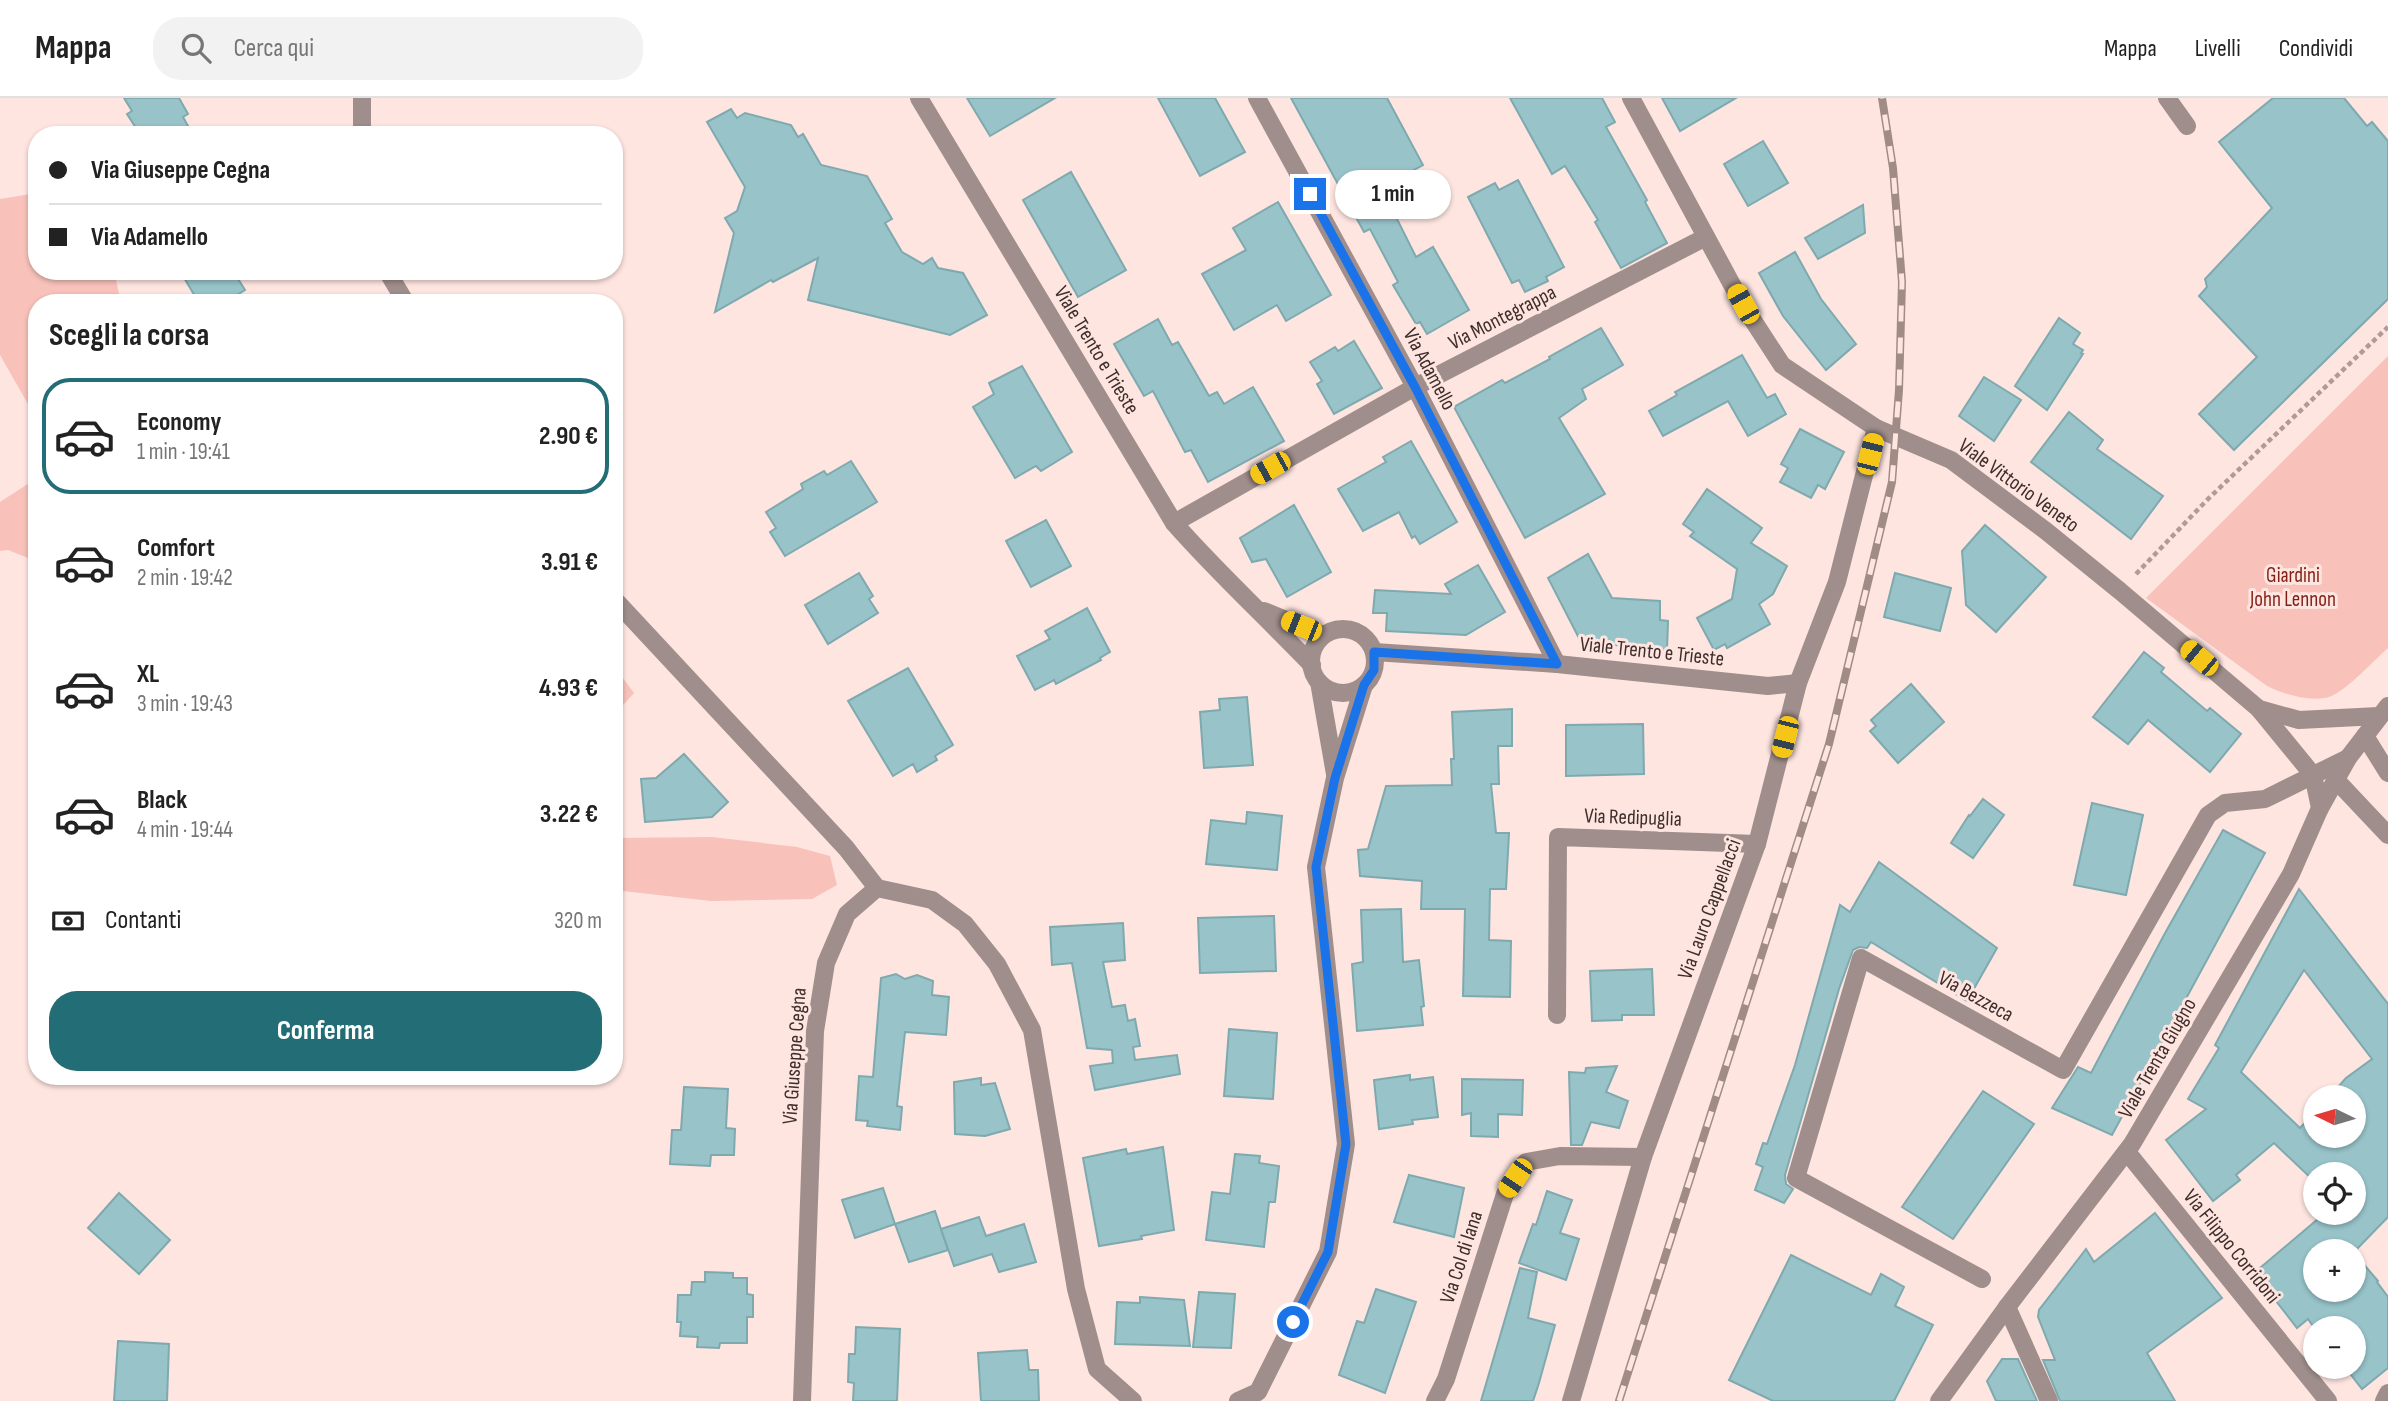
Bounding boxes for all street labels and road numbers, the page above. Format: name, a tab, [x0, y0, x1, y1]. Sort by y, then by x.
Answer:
street label: Via Montegrappa	[1444, 280, 1560, 355]
street label: Viale Trento e Trieste	[1049, 282, 1145, 419]
street label: Via Adamello	[1398, 324, 1461, 414]
street label: Viale Vittorio Veneto	[1953, 433, 2084, 538]
street label: Viale Trento e Trieste	[1579, 631, 1725, 672]
street label: Via Redipuglia	[1584, 803, 1682, 832]
street label: Via Lauro Cappellacci	[1673, 836, 1746, 983]
street label: Via Bezzeca	[1934, 966, 2018, 1027]
street label: Via Giuseppe Cegna	[777, 987, 812, 1125]
street label: Viale Trenta Giugno	[2113, 994, 2202, 1123]
street label: Via Filippo Corridoni	[2178, 1184, 2285, 1308]
street label: Via Col di lana	[1435, 1208, 1488, 1307]

